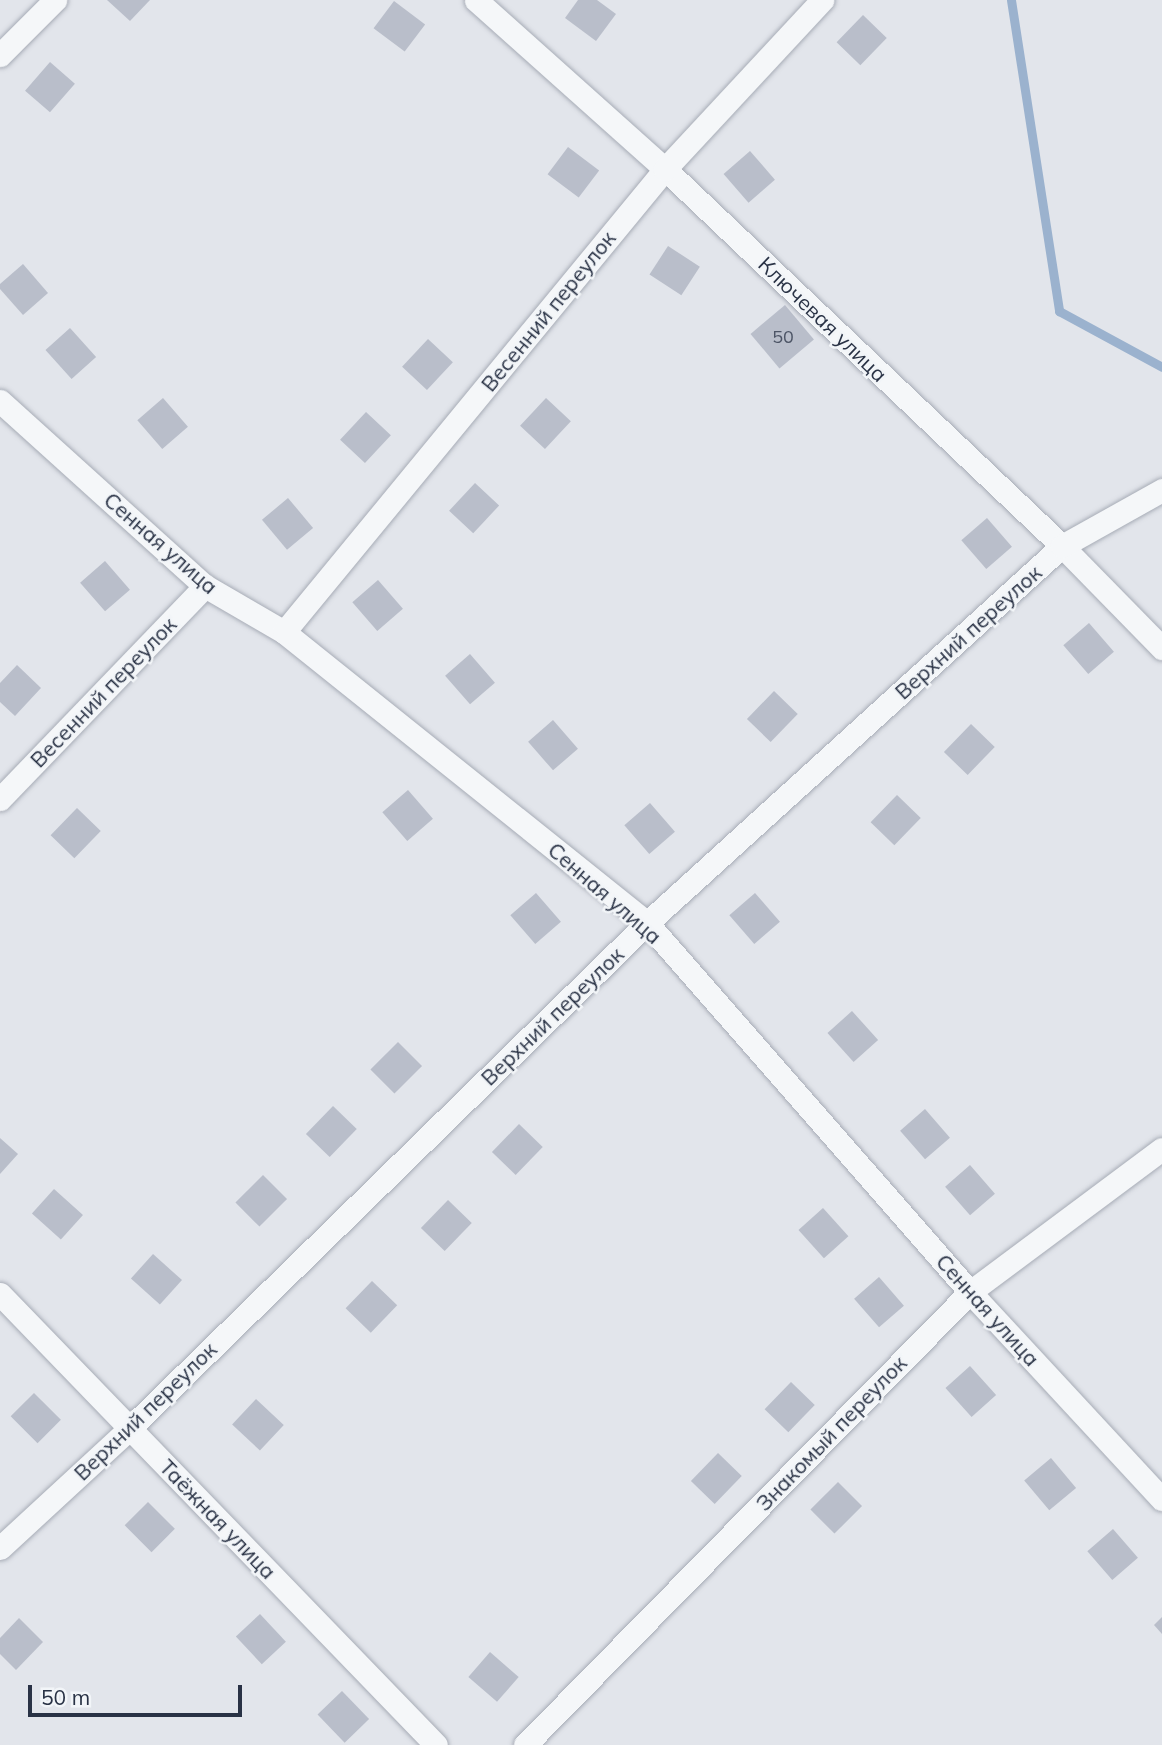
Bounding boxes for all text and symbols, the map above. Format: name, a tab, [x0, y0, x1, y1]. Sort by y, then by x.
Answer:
street label: Весенний переулок	[476, 226, 620, 396]
street label: Ключевая улица	[754, 251, 892, 387]
house number: 50	[772, 326, 794, 348]
street label: Сенная улица	[99, 487, 223, 599]
street label: Верхний переулок	[890, 560, 1046, 704]
street label: Весенний переулок	[25, 612, 181, 772]
street label: Сенная улица	[543, 837, 667, 949]
street label: Верхний переулок	[476, 942, 628, 1090]
street label: Сенная улица	[931, 1249, 1045, 1371]
street label: Верхний переулок	[69, 1337, 221, 1485]
street label: Знакомый переулок	[751, 1350, 911, 1516]
street label: Таёжная улица	[155, 1454, 281, 1584]
scale bar	[32, 1672, 245, 1716]
text: 50 m	[41, 1684, 90, 1710]

